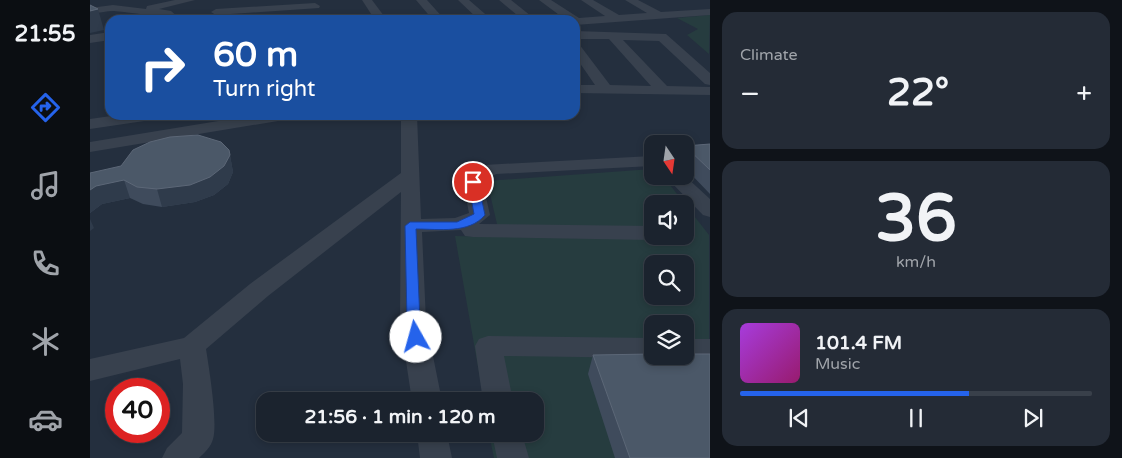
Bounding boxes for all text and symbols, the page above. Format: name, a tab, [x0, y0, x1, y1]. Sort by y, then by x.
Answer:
text: 21:55	[15, 21, 75, 47]
text: 60 m	[213, 34, 298, 76]
icon: right	[130, 35, 195, 100]
text: Climate	[740, 45, 798, 65]
text: 22°	[887, 70, 949, 116]
text: Turn right	[213, 76, 315, 102]
text: −	[740, 77, 760, 111]
text: +	[1076, 77, 1092, 111]
icon: directions	[28, 90, 63, 125]
north arrow	[644, 135, 694, 185]
map controls	[644, 135, 694, 365]
pin	[452, 161, 494, 203]
icon: music	[28, 168, 63, 203]
icon: arrive	[459, 168, 487, 196]
text: 36	[875, 180, 957, 259]
button: sound	[644, 195, 694, 245]
icon: phone	[28, 246, 63, 281]
text: km/h	[896, 252, 936, 272]
button: search	[644, 255, 694, 305]
position arrow	[389, 310, 441, 362]
button: layers	[644, 315, 694, 365]
icon: climate	[28, 324, 63, 359]
text: 101.4 FM	[815, 332, 902, 354]
text: Music	[815, 354, 860, 374]
speed limit sign: 40	[105, 378, 170, 443]
icon: car	[28, 402, 63, 437]
icon: previous	[785, 404, 813, 432]
icon: pause	[902, 404, 930, 432]
icon: next	[1019, 404, 1047, 432]
text: 21:56 · 1 min · 120 m	[304, 406, 496, 428]

